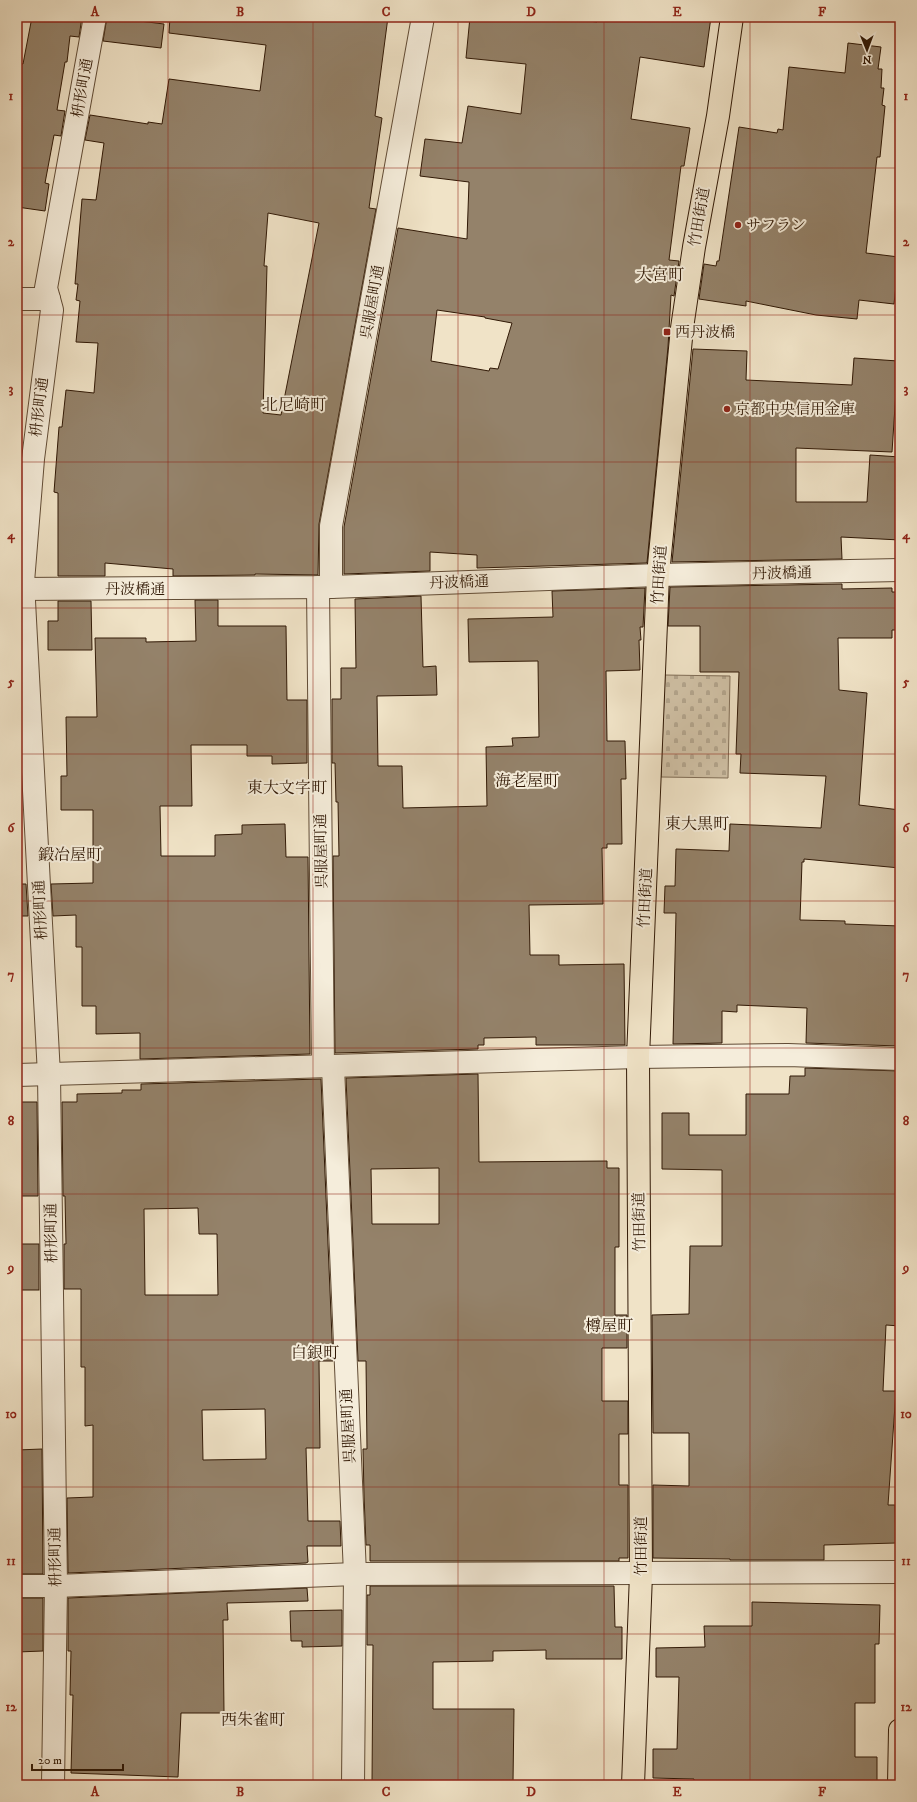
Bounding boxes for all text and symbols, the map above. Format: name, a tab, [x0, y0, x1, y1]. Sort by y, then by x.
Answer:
text: A	[90, 4, 100, 20]
text: B	[236, 4, 244, 20]
text: C	[382, 4, 391, 20]
text: D	[526, 4, 536, 20]
text: E	[672, 4, 682, 20]
text: F	[818, 4, 827, 20]
north arrow	[847, 30, 887, 70]
text: N	[863, 52, 872, 66]
street label: 枡形町通	[68, 57, 97, 119]
text: 1	[9, 88, 14, 104]
text: 1	[904, 88, 909, 104]
street label: 竹田街道	[685, 186, 714, 248]
place label: サフラン	[746, 216, 806, 235]
marker: サフラン	[733, 220, 743, 230]
text: 2	[8, 234, 15, 250]
text: 2	[903, 234, 910, 250]
street label: 呉服屋町通	[357, 263, 388, 341]
district label: 大宮町	[636, 265, 684, 285]
place label: 西丹波橋	[675, 323, 735, 342]
marker: 西丹波橋	[662, 327, 672, 337]
street label: 枡形町通	[26, 376, 53, 438]
text: 3	[9, 381, 14, 397]
text: 3	[904, 381, 909, 397]
district label: 北尼崎町	[262, 395, 326, 415]
place label: 京都中央信用金庫	[735, 400, 855, 419]
marker: 京都中央信用金庫	[722, 404, 732, 414]
text: 4	[6, 527, 15, 544]
text: 4	[901, 527, 910, 544]
street label: 竹田街道	[648, 544, 671, 606]
street label: 丹波橋通	[752, 563, 812, 584]
street label: 丹波橋通	[429, 572, 489, 593]
street label: 丹波橋通	[105, 580, 165, 599]
text: 5	[7, 674, 15, 690]
text: 5	[902, 674, 910, 690]
district label: 海老屋町	[495, 771, 559, 791]
district label: 東大文字町	[247, 778, 327, 798]
street label: 呉服屋町通	[311, 813, 332, 889]
district label: 東大黒町	[665, 814, 729, 834]
text: 6	[8, 820, 16, 836]
text: 6	[903, 820, 911, 836]
district label: 鍛冶屋町	[38, 845, 102, 865]
street label: 竹田街道	[634, 868, 657, 928]
street label: 枡形町通	[29, 880, 52, 940]
text: 7	[8, 967, 15, 983]
text: 7	[903, 967, 910, 983]
text: 8	[8, 1113, 15, 1129]
text: 8	[903, 1113, 910, 1129]
street label: 竹田街道	[629, 1192, 650, 1252]
street label: 枡形町通	[41, 1203, 62, 1263]
text: 9	[7, 1260, 14, 1276]
text: 9	[902, 1260, 909, 1276]
district label: 樽屋町	[585, 1316, 633, 1336]
district label: 白銀町	[291, 1343, 339, 1363]
street label: 呉服屋町通	[337, 1388, 360, 1464]
text: 10	[5, 1406, 17, 1422]
text: 10	[900, 1406, 912, 1422]
street label: 竹田街道	[632, 1516, 651, 1576]
street label: 枡形町通	[45, 1527, 66, 1587]
text: 11	[6, 1553, 16, 1569]
text: 11	[901, 1553, 911, 1569]
text: 12	[5, 1699, 17, 1715]
text: 12	[900, 1699, 912, 1715]
district label: 西朱雀町	[221, 1710, 285, 1730]
scale bar	[32, 1746, 123, 1772]
text: 20 m	[38, 1753, 62, 1768]
text: A	[90, 1784, 100, 1800]
text: B	[236, 1784, 244, 1800]
text: C	[382, 1784, 391, 1800]
text: D	[526, 1784, 536, 1800]
text: E	[672, 1784, 682, 1800]
text: F	[818, 1784, 827, 1800]

